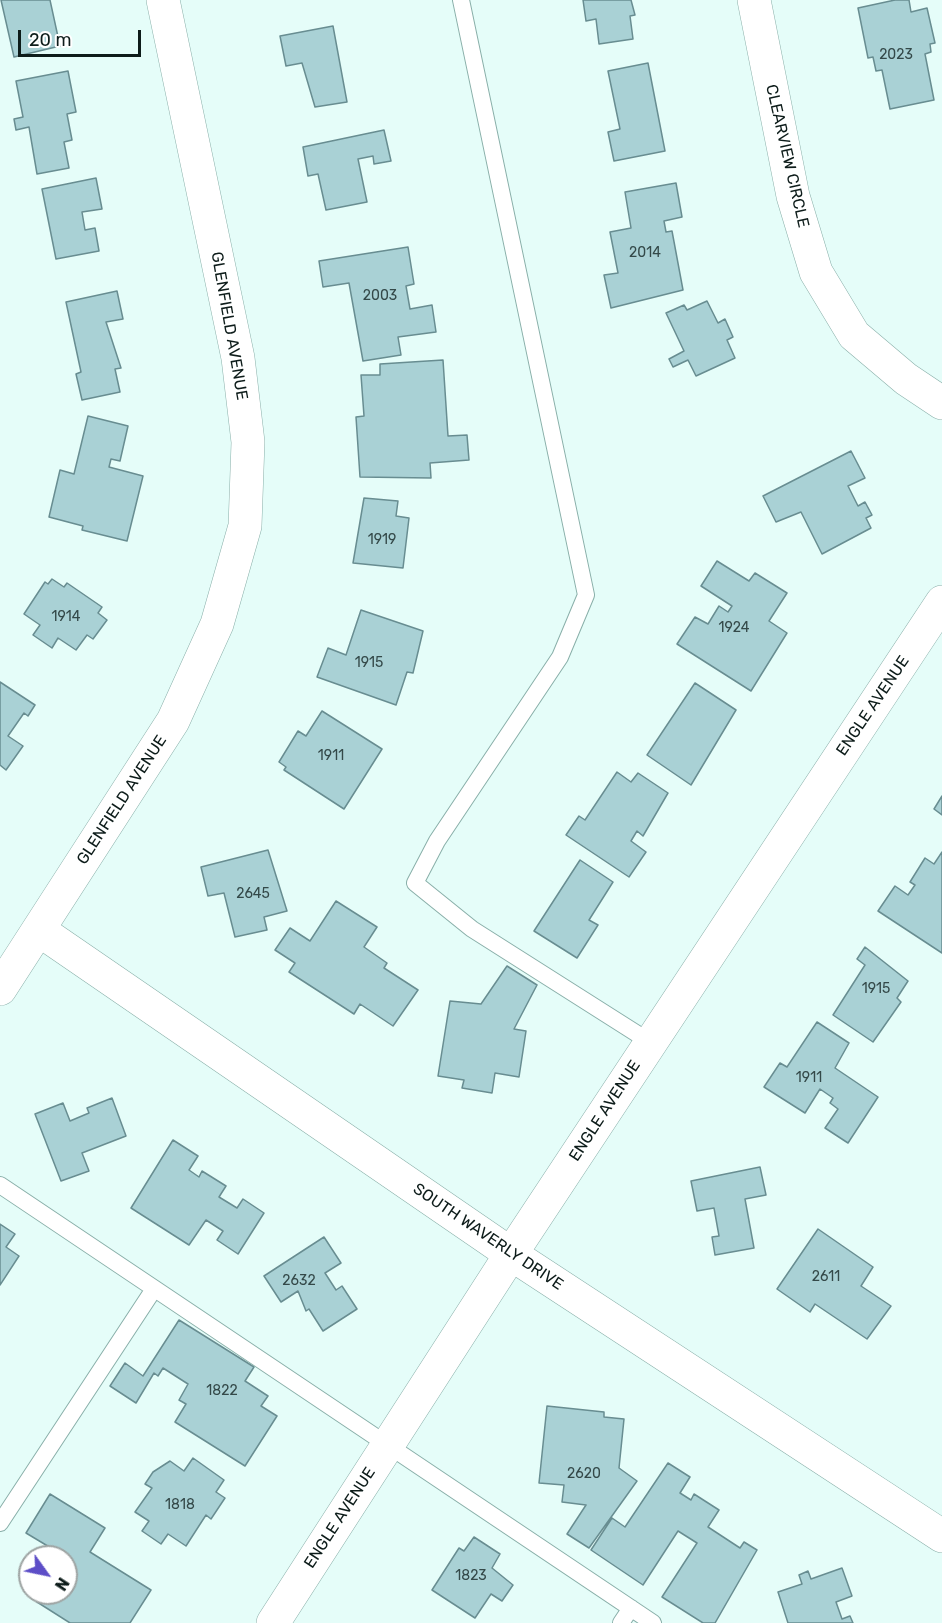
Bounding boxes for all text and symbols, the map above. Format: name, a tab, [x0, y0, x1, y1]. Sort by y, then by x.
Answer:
scale bar	[21, 18, 144, 56]
text: 20 m	[29, 29, 71, 51]
house number: 2023	[879, 47, 913, 63]
street label: CLEARVIEW CIRCLE	[761, 83, 813, 229]
house number: 2014	[629, 245, 661, 261]
street label: GLENFIELD AVENUE	[207, 250, 251, 402]
house number: 2003	[363, 288, 397, 304]
house number: 1919	[368, 532, 396, 548]
house number: 1914	[52, 609, 80, 625]
house number: 1924	[718, 620, 750, 636]
street label: ENGLE AVENUE	[832, 652, 914, 760]
house number: 1915	[355, 655, 383, 671]
street label: GLENFIELD AVENUE	[73, 732, 171, 868]
house number: 1911	[318, 748, 344, 764]
house number: 2645	[236, 886, 270, 902]
house number: 1915	[862, 981, 890, 997]
street label: ENGLE AVENUE	[565, 1057, 645, 1165]
house number: 1911	[796, 1070, 822, 1086]
street label: SOUTH WAVERLY DRIVE	[409, 1179, 567, 1295]
house number: 2611	[812, 1269, 840, 1285]
house number: 2632	[282, 1273, 316, 1289]
house number: 1822	[206, 1383, 238, 1399]
street label: ENGLE AVENUE	[300, 1464, 380, 1572]
house number: 2620	[567, 1466, 601, 1482]
house number: 1818	[165, 1497, 195, 1513]
north arrow	[18, 1545, 78, 1605]
house number: 1823	[455, 1568, 487, 1584]
text: N	[51, 1574, 73, 1594]

